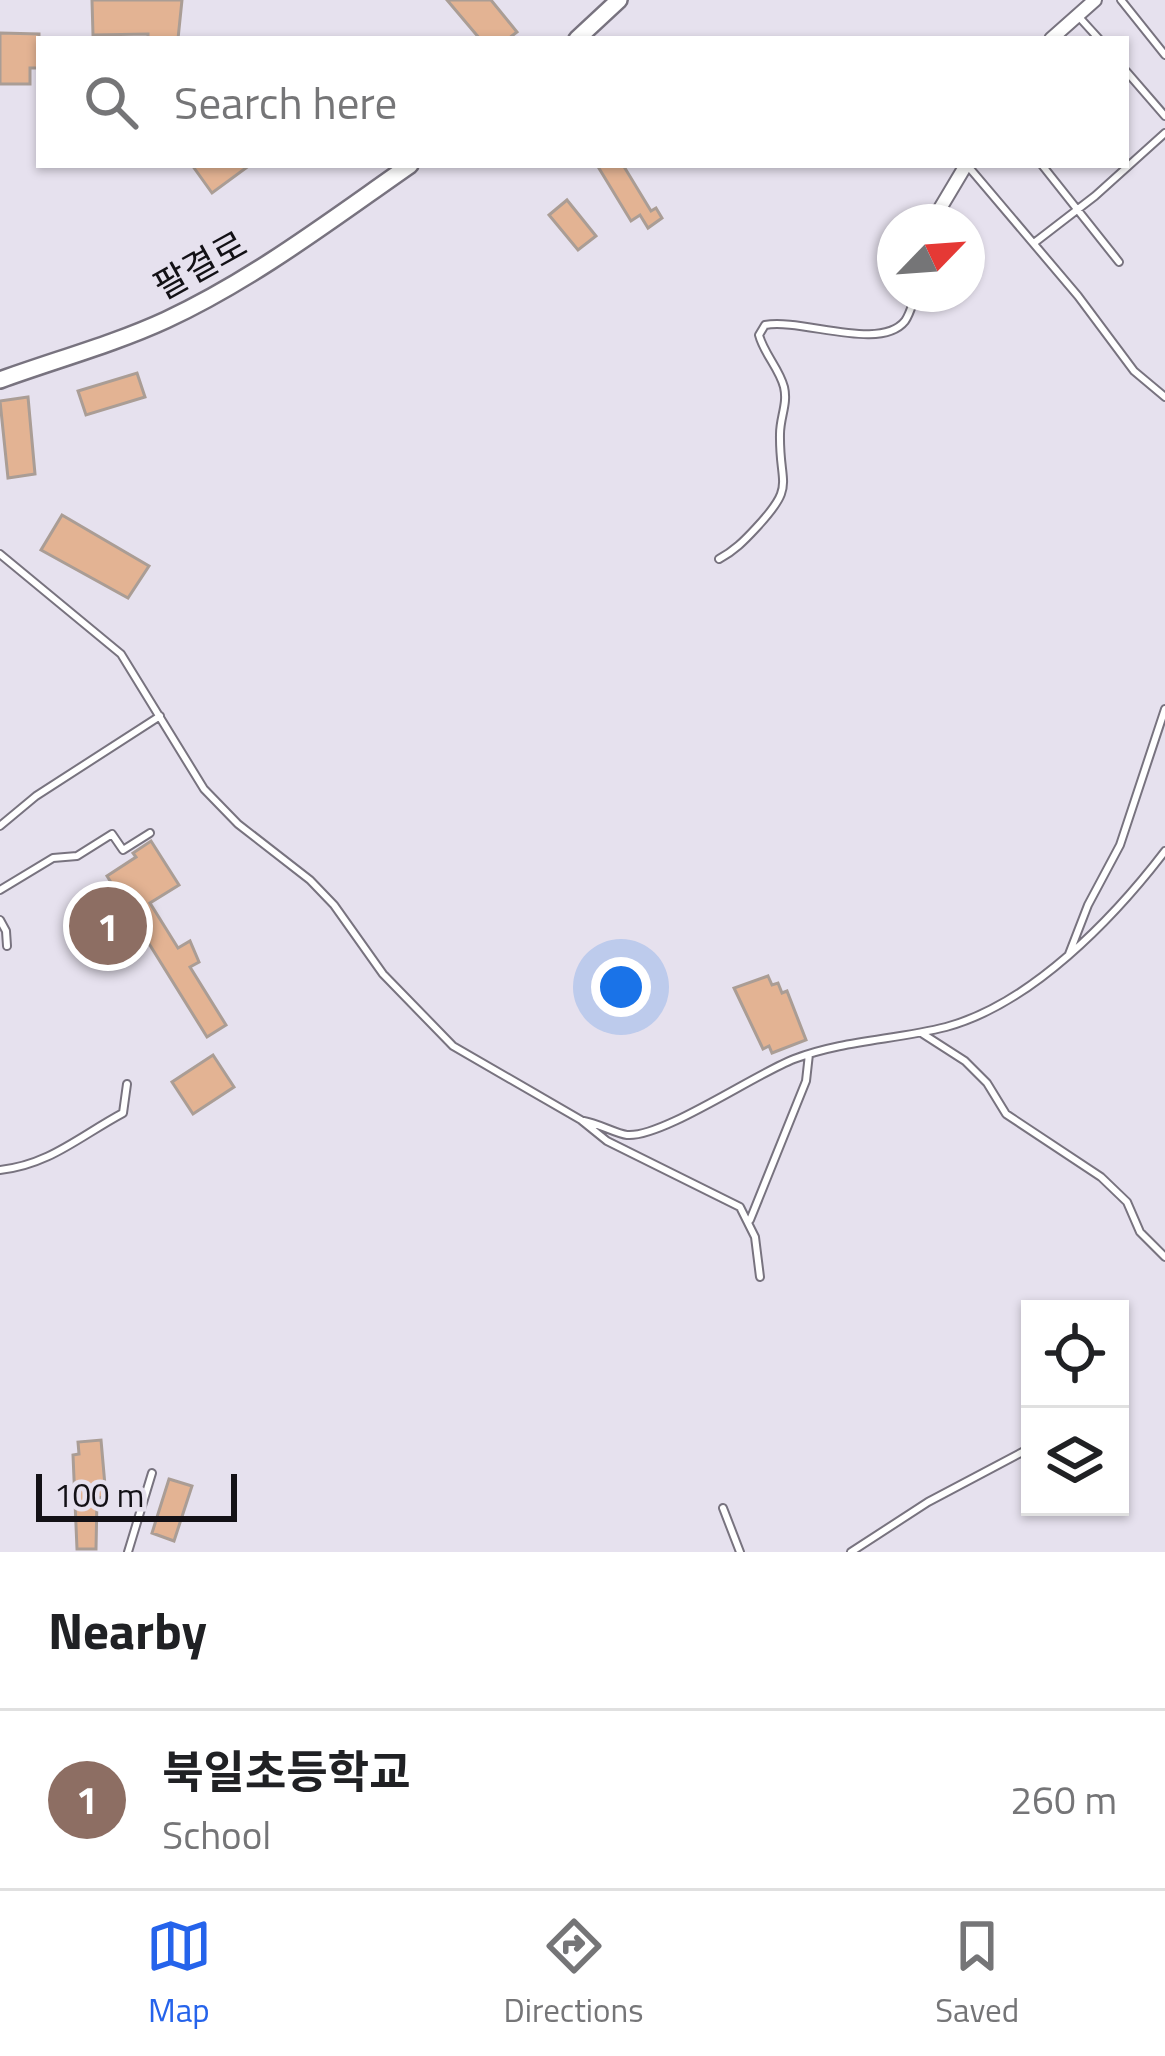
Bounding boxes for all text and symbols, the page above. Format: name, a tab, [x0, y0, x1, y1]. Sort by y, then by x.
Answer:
search box	[36, 36, 1129, 168]
text: Search here	[174, 68, 397, 136]
icon: search	[78, 69, 144, 135]
north arrow	[877, 204, 985, 312]
street label: 팔결로	[143, 216, 257, 313]
pin: 1	[69, 881, 147, 971]
your location	[591, 957, 651, 1017]
map controls	[1021, 1300, 1129, 1516]
button: locate	[1021, 1300, 1129, 1408]
button: layers	[1021, 1408, 1129, 1516]
scale bar	[36, 1468, 237, 1521]
text: 100 m	[54, 1470, 144, 1520]
text: Nearby	[48, 1591, 207, 1669]
text: 북일초등학교	[162, 1737, 410, 1805]
text: 1	[76, 1770, 98, 1829]
text: 260 m	[1010, 1770, 1117, 1829]
text: School	[162, 1805, 271, 1864]
tab: Map	[146, 1913, 212, 2035]
tab: Directions	[504, 1913, 643, 2035]
tab: Saved	[935, 1913, 1019, 2035]

